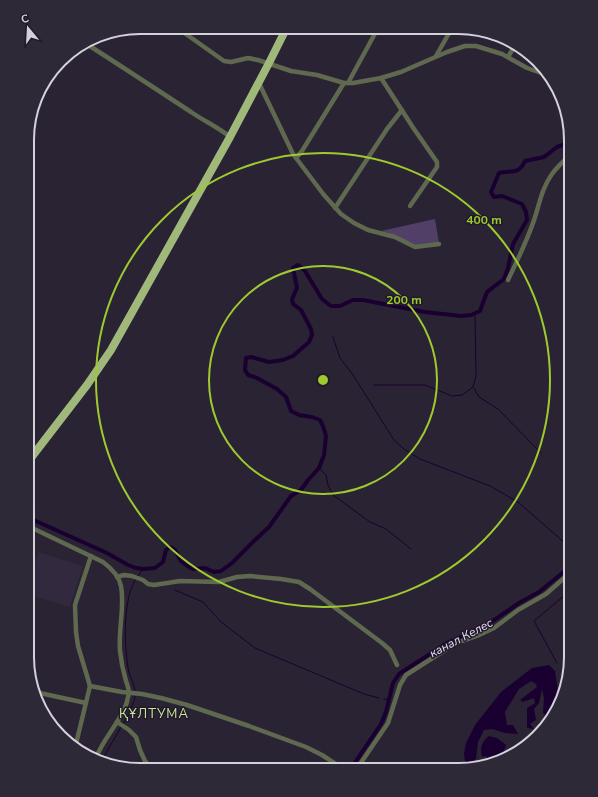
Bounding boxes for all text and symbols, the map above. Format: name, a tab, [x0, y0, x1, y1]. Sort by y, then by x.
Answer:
north arrow	[8, 8, 48, 48]
text: С	[19, 11, 31, 27]
text: 400 m	[466, 212, 502, 228]
text: 200 m	[386, 292, 422, 308]
centre of rings	[316, 373, 330, 387]
water label: канал Келес	[427, 614, 496, 661]
district label: ҚҰЛТУМА	[119, 705, 189, 723]

